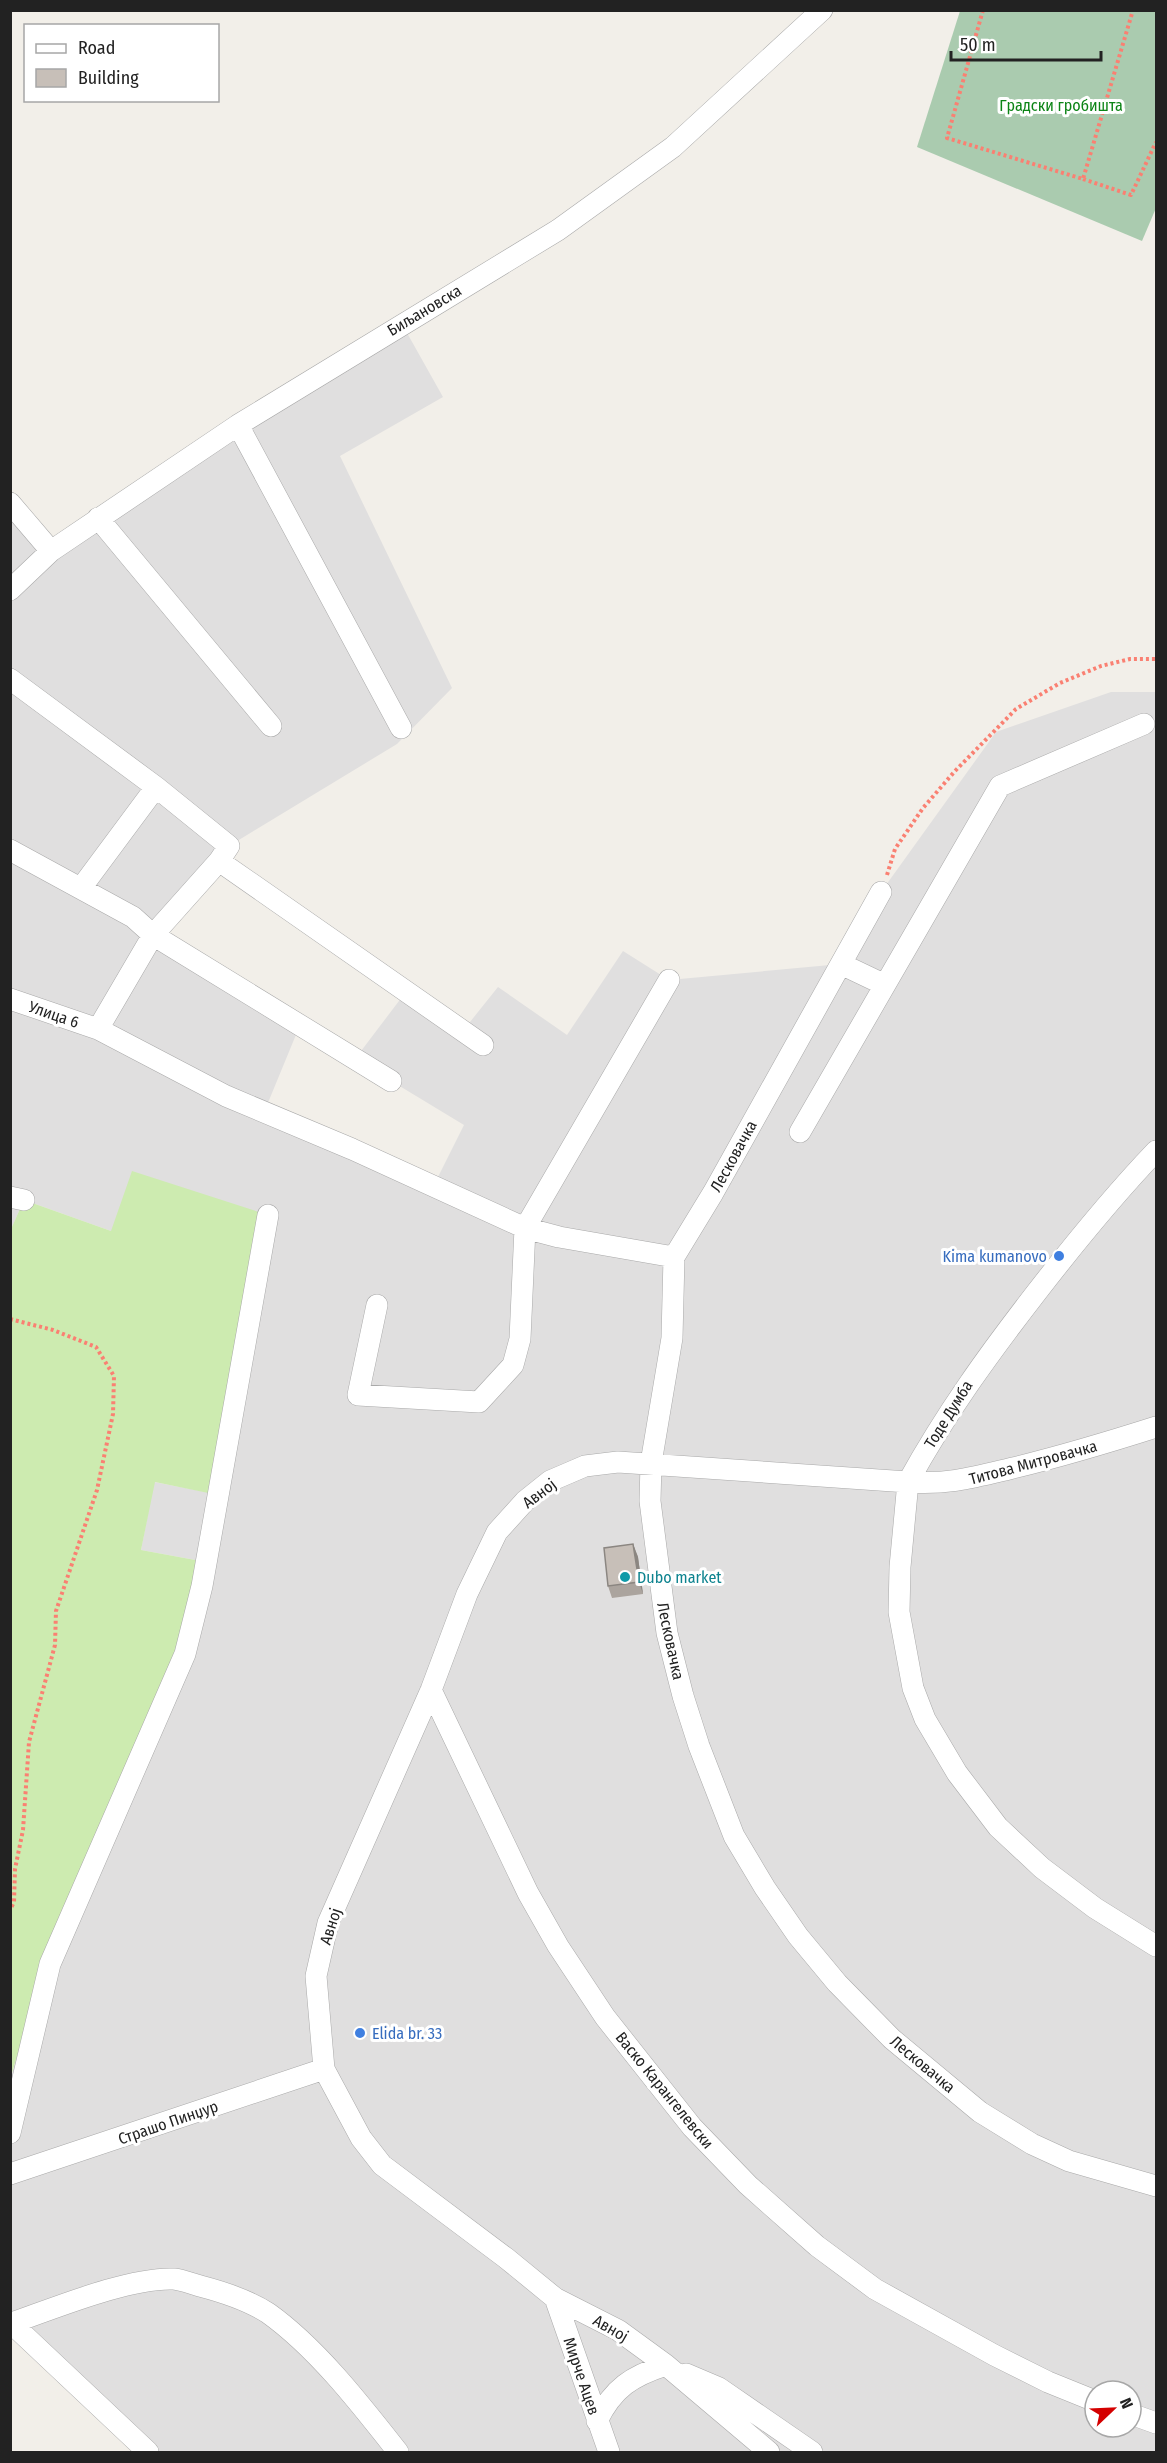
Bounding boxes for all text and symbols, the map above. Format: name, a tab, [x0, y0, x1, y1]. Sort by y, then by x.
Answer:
legend	[24, 24, 219, 102]
scale bar	[951, 24, 1101, 62]
text: 50 m	[960, 34, 996, 56]
text: Road	[78, 37, 115, 59]
text: Building	[78, 67, 139, 89]
park label: Градски гробишта	[999, 96, 1123, 115]
street label: Биљановска	[384, 281, 465, 340]
street label: Улица 6	[25, 997, 81, 1032]
street label: Лесковачка	[706, 1117, 761, 1195]
place label: Kima kumanovo	[942, 1247, 1047, 1266]
marker: Kima kumanovo	[1052, 1249, 1066, 1263]
street label: Тоде Думба	[920, 1377, 977, 1452]
street label: Титова Митровачка	[967, 1436, 1099, 1489]
street label: Авној	[519, 1475, 560, 1512]
place label: Dubo market	[637, 1568, 722, 1587]
marker: Dubo market	[618, 1570, 632, 1584]
street label: Лесковачка	[653, 1601, 688, 1682]
street label: Авној	[316, 1905, 345, 1947]
place label: Elida br. 33	[372, 2024, 442, 2043]
marker: Elida br. 33	[353, 2026, 367, 2040]
street label: Васко Карангелевски	[612, 2028, 717, 2152]
street label: Лесковачка	[886, 2032, 959, 2097]
street label: Страшо Пинџур	[116, 2096, 221, 2148]
street label: Авној	[590, 2311, 632, 2346]
street label: Мирче Ацев	[559, 2335, 604, 2417]
north arrow	[1083, 2379, 1143, 2439]
text: N	[1116, 2395, 1137, 2411]

